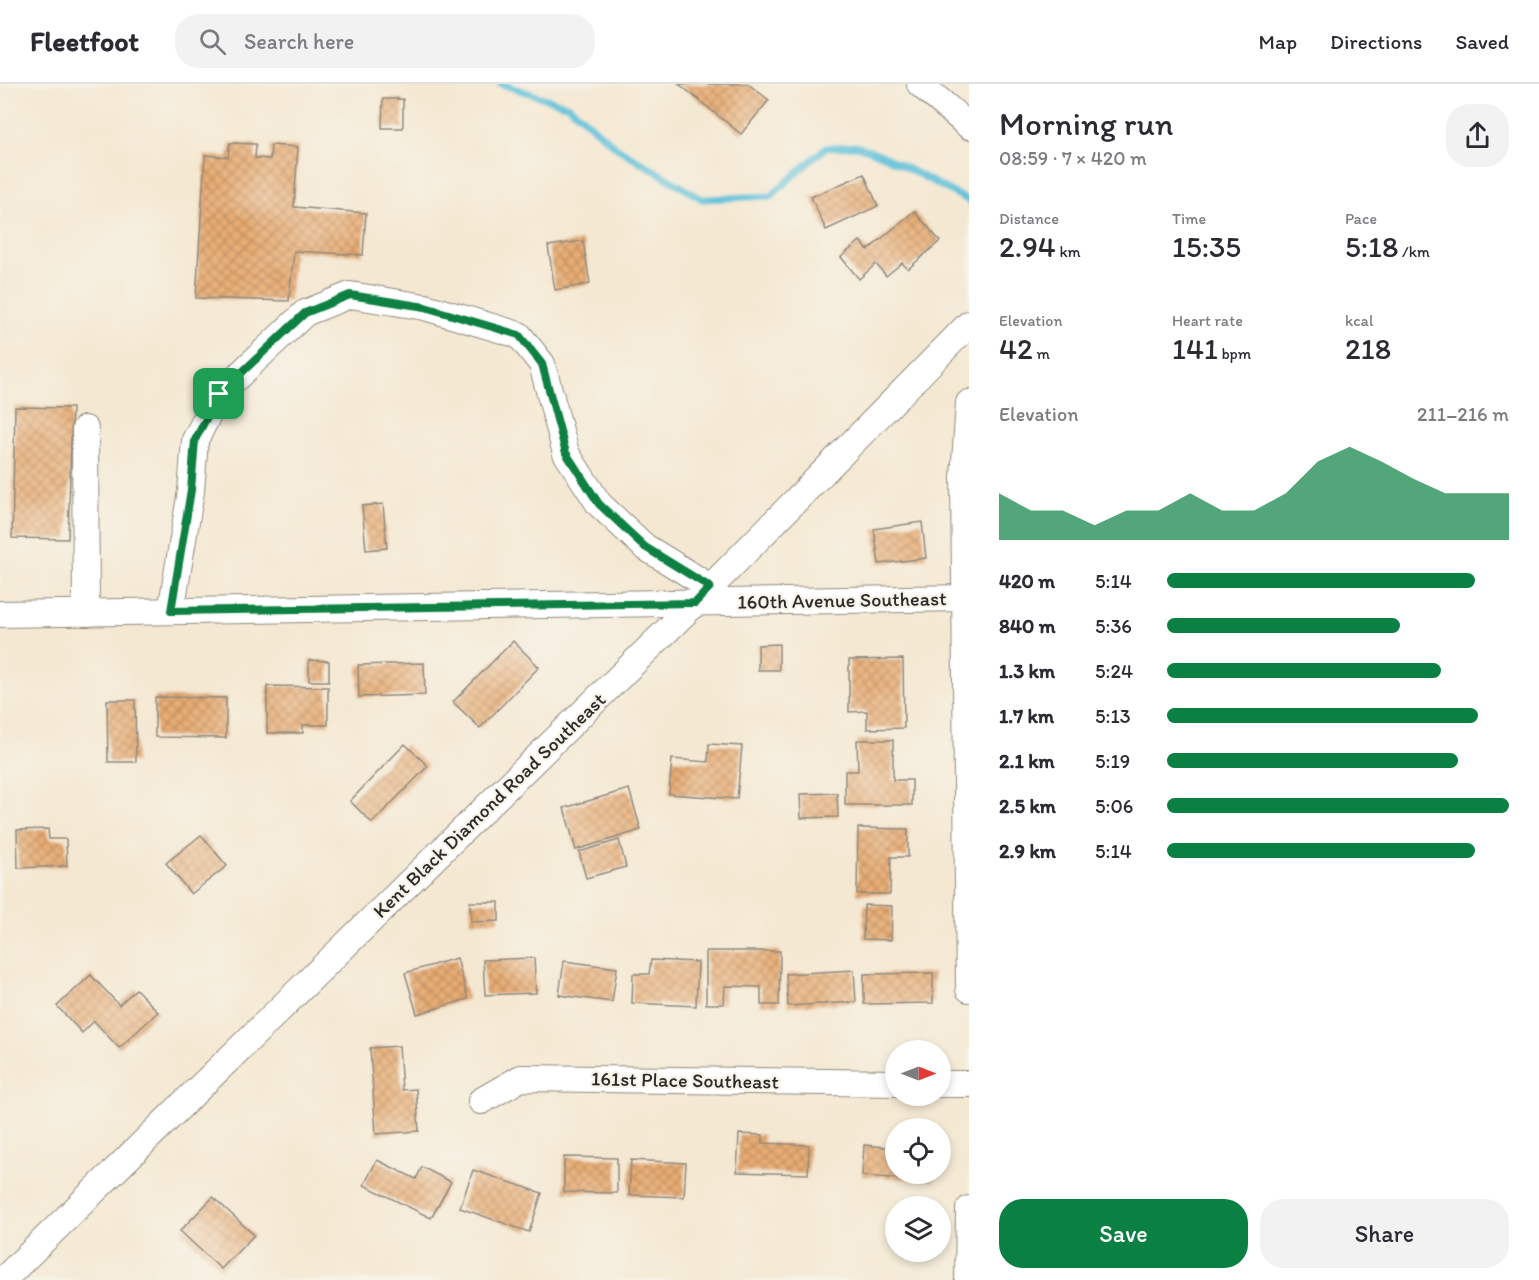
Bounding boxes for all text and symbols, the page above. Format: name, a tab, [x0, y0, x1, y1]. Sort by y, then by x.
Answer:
search box	[175, 14, 595, 68]
text: Fleetfoot	[30, 24, 139, 58]
icon: search	[196, 25, 229, 58]
text: Search here	[244, 28, 354, 55]
text: Map	[1259, 29, 1297, 54]
text: Directions	[1330, 29, 1422, 54]
text: Saved	[1455, 29, 1509, 54]
text: Morning run	[999, 104, 1174, 143]
button: share	[1446, 104, 1509, 167]
text: 08:59 · 7 × 420 m	[999, 146, 1147, 170]
text: Distance	[999, 209, 1059, 228]
text: Time	[1172, 209, 1206, 228]
text: Pace	[1345, 209, 1377, 228]
text: 2.94	[999, 228, 1056, 265]
text: 15:35	[1172, 228, 1241, 265]
text: 5:18	[1345, 228, 1398, 265]
text: km	[1056, 242, 1081, 261]
text: /km	[1398, 242, 1430, 261]
text: Elevation	[999, 311, 1063, 330]
text: Heart rate	[1172, 311, 1243, 330]
text: kcal	[1345, 311, 1373, 330]
text: 42	[999, 330, 1033, 367]
text: 141	[1172, 330, 1218, 367]
text: 218	[1345, 330, 1391, 367]
text: m	[1033, 344, 1050, 363]
text: bpm	[1218, 344, 1251, 363]
pin	[193, 368, 244, 419]
icon: arrive	[202, 377, 235, 410]
text: Elevation	[999, 402, 1078, 426]
text: 211–216 m	[1417, 402, 1509, 426]
text: 420 m	[999, 569, 1055, 593]
text: 5:14	[1095, 569, 1132, 593]
street label: 160th Avenue Southeast	[737, 586, 947, 614]
text: 840 m	[999, 614, 1056, 638]
text: 5:36	[1095, 614, 1132, 638]
text: 1.3 km	[999, 659, 1055, 683]
text: 5:24	[1095, 659, 1133, 683]
street label: Kent Black Diamond Road Southeast	[368, 687, 610, 923]
text: 1.7 km	[999, 704, 1054, 728]
text: 5:13	[1095, 704, 1131, 728]
text: 2.1 km	[999, 749, 1055, 773]
text: 5:19	[1095, 749, 1130, 773]
text: 2.5 km	[999, 794, 1056, 818]
text: 5:06	[1095, 794, 1133, 818]
text: 2.9 km	[999, 839, 1056, 863]
text: 5:14	[1095, 839, 1132, 863]
north arrow	[885, 1040, 951, 1106]
map controls	[885, 1040, 951, 1262]
street label: 161st Place Southeast	[591, 1066, 780, 1094]
button: locate	[885, 1118, 951, 1184]
button: layers	[885, 1196, 951, 1262]
button: Save	[999, 1199, 1248, 1268]
button: Share	[1260, 1199, 1509, 1268]

